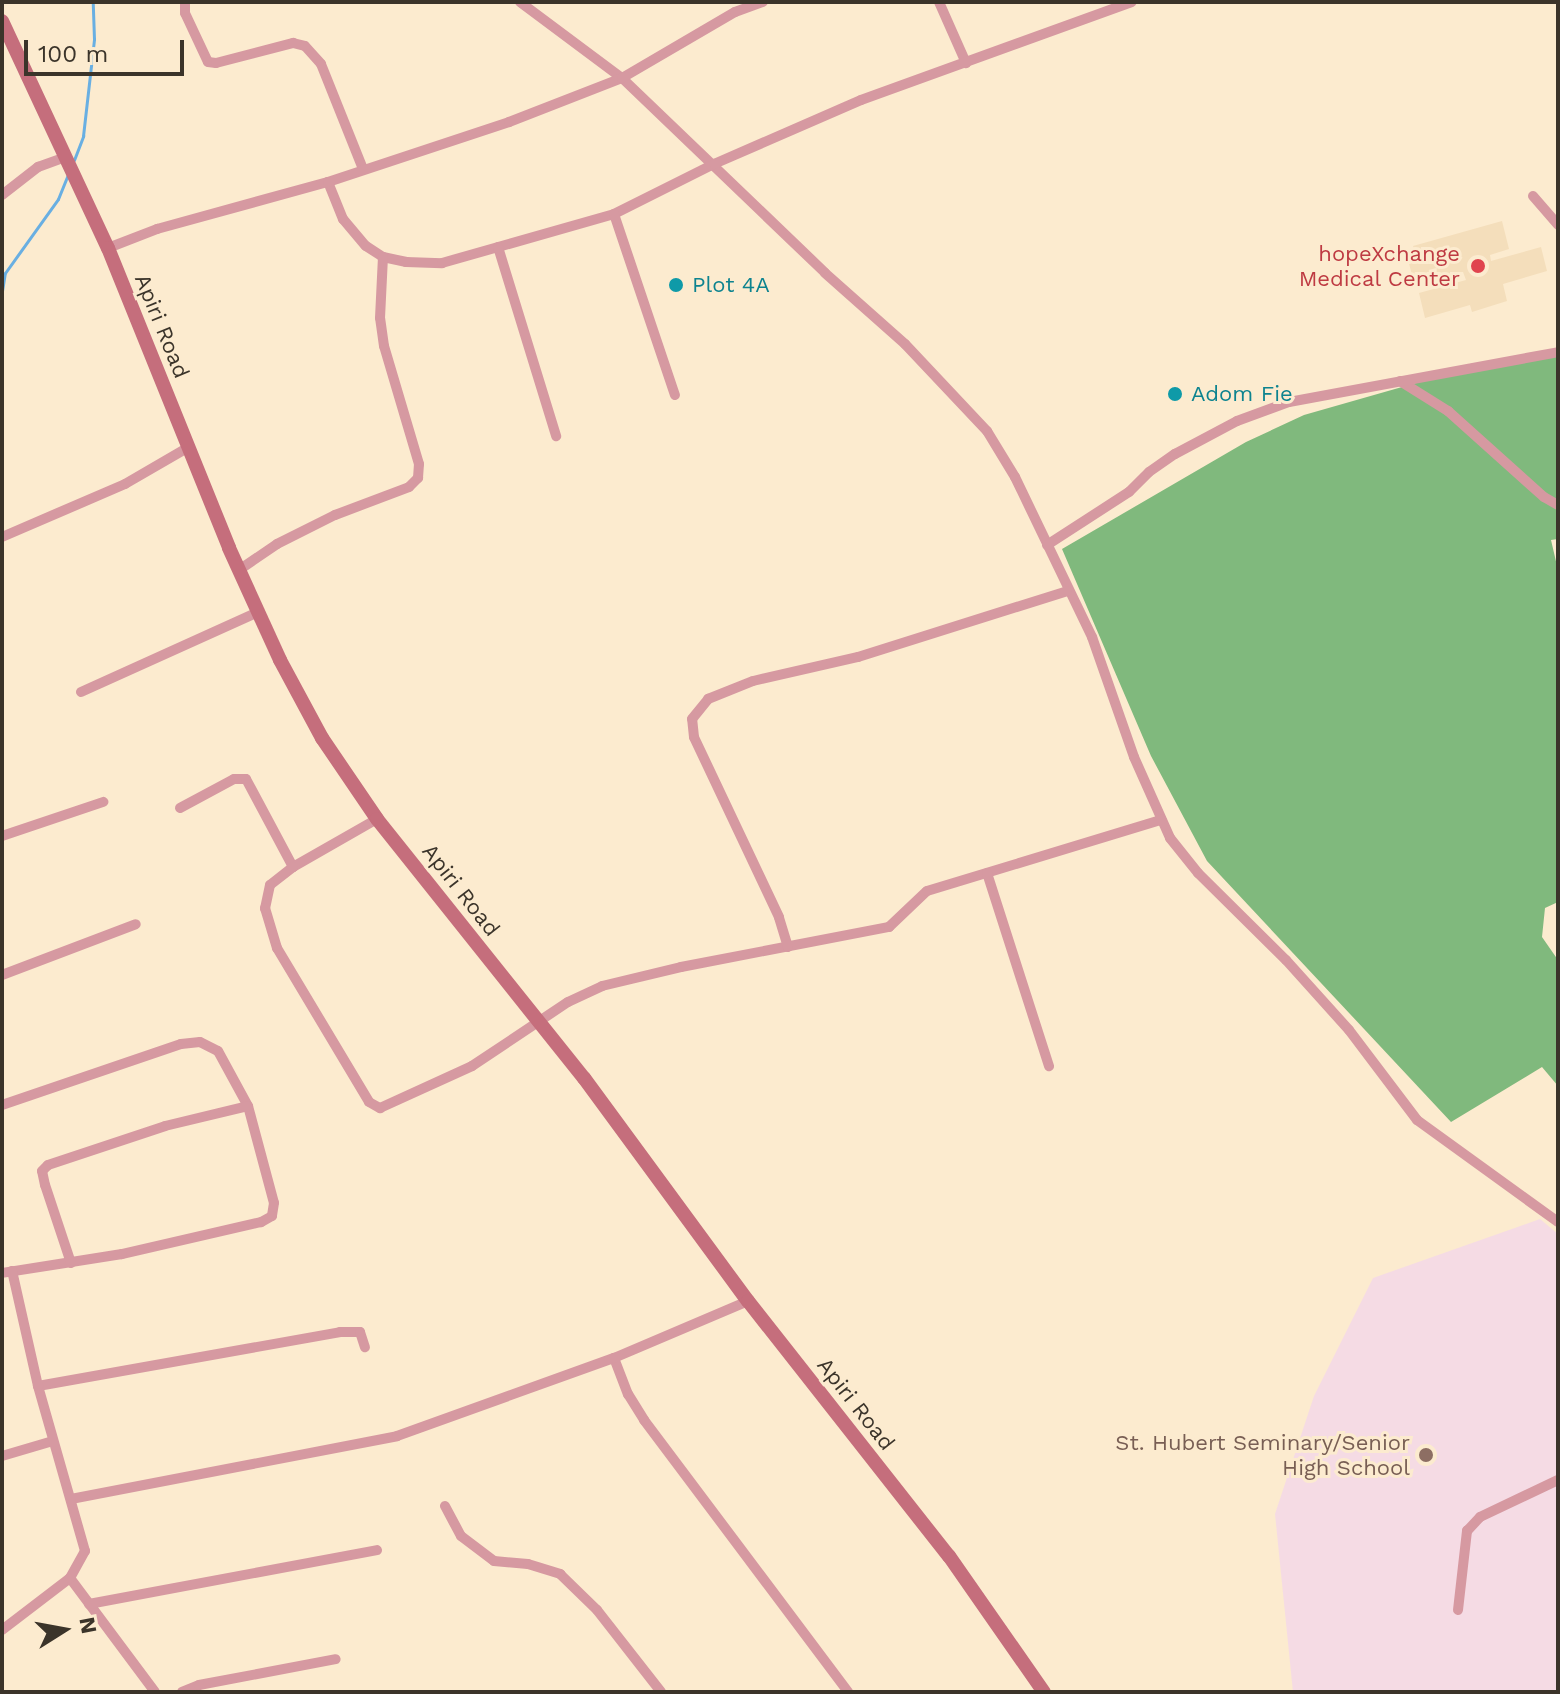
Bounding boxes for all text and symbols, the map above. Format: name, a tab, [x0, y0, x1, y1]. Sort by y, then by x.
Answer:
scale bar	[28, 24, 188, 74]
text: 100 m	[38, 40, 108, 68]
place label: hopeXchange Medical Center	[1298, 240, 1460, 292]
marker: hopeXchange Medical Center	[1467, 255, 1489, 277]
street label: Apiri Road	[129, 270, 195, 382]
place label: Plot 4A	[692, 272, 770, 298]
marker: Plot 4A	[667, 276, 685, 294]
place label: Adom Fie	[1191, 381, 1293, 407]
marker: Adom Fie	[1166, 385, 1184, 403]
street label: Apiri Road	[417, 838, 505, 942]
street label: Apiri Road	[812, 1352, 900, 1456]
place label: St. Hubert Seminary/Senior High School	[1115, 1429, 1410, 1480]
marker: St. Hubert Seminary/Senior High School	[1417, 1446, 1435, 1464]
north arrow	[24, 1590, 104, 1670]
text: N	[74, 1615, 102, 1636]

